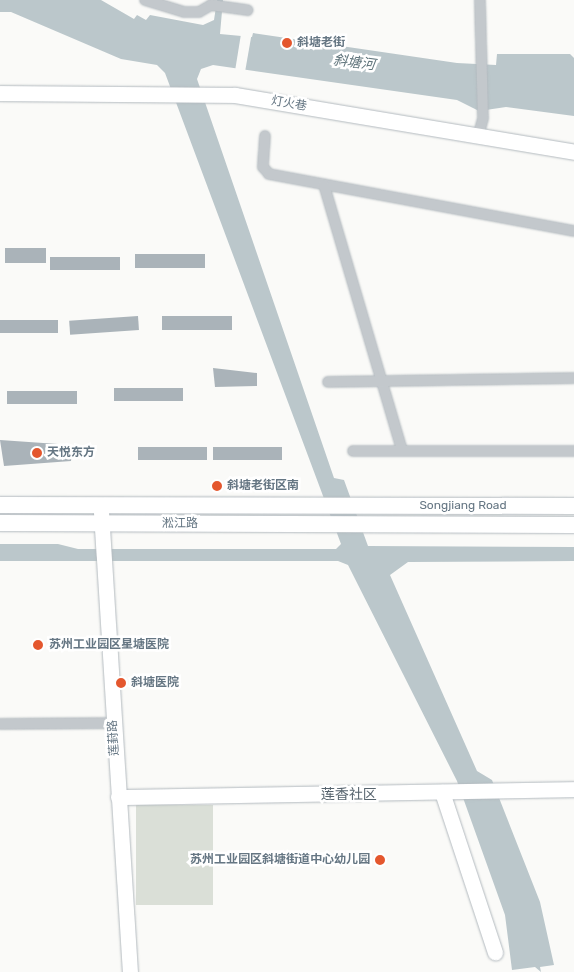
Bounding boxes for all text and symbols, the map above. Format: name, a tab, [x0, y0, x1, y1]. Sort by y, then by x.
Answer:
place label: 斜塘老街	[297, 36, 345, 50]
marker: 斜塘老街	[281, 37, 293, 49]
water label: 斜塘河	[332, 52, 376, 74]
street label: 灯火巷	[270, 94, 308, 114]
place label: 天悦东方	[47, 446, 95, 460]
marker: 天悦东方	[31, 447, 43, 459]
place label: 斜塘老街区南	[227, 479, 299, 493]
marker: 斜塘老街区南	[211, 480, 223, 492]
street label: Songjiang Road	[419, 499, 507, 513]
street label: 淞江路	[162, 517, 198, 531]
marker: 苏州工业园区星塘医院	[31, 638, 45, 652]
place label: 苏州工业园区星塘医院	[49, 638, 169, 652]
place label: 斜塘医院	[131, 676, 179, 690]
marker: 斜塘医院	[115, 677, 127, 689]
street label: 莲葑路	[106, 720, 122, 756]
district label: 莲香社区	[321, 787, 377, 803]
place label: 苏州工业园区斜塘街道中心幼儿园	[190, 853, 370, 867]
marker: 苏州工业园区斜塘街道中心幼儿园	[374, 854, 386, 866]

